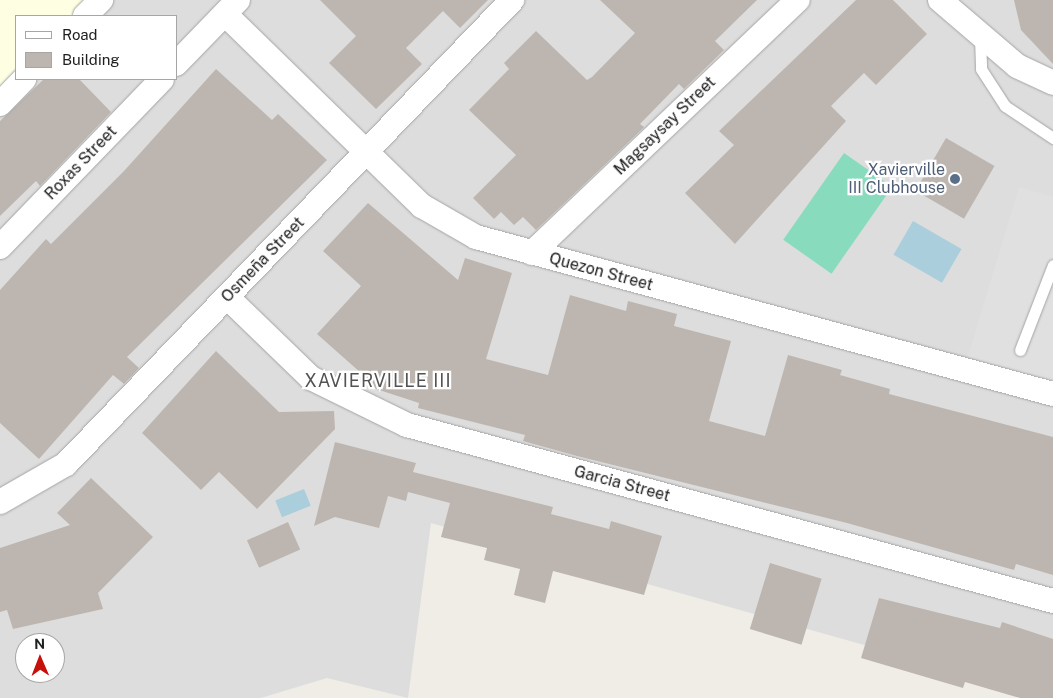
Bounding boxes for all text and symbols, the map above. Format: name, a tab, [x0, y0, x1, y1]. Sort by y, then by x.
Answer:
legend	[15, 15, 178, 80]
text: Road	[62, 26, 98, 43]
text: Building	[62, 51, 120, 68]
street label: Magsaysay Street	[610, 73, 720, 179]
street label: Roxas Street	[41, 122, 121, 204]
place label: Xavierville III Clubhouse	[848, 160, 945, 198]
marker: Xavierville III Clubhouse	[949, 173, 961, 185]
street label: Osmeña Street	[217, 213, 309, 307]
street label: Quezon Street	[547, 249, 655, 295]
district label: XAVIERVILLE III	[303, 370, 453, 392]
street label: Garcia Street	[572, 462, 672, 506]
north arrow	[15, 633, 65, 683]
text: N	[34, 636, 45, 652]

